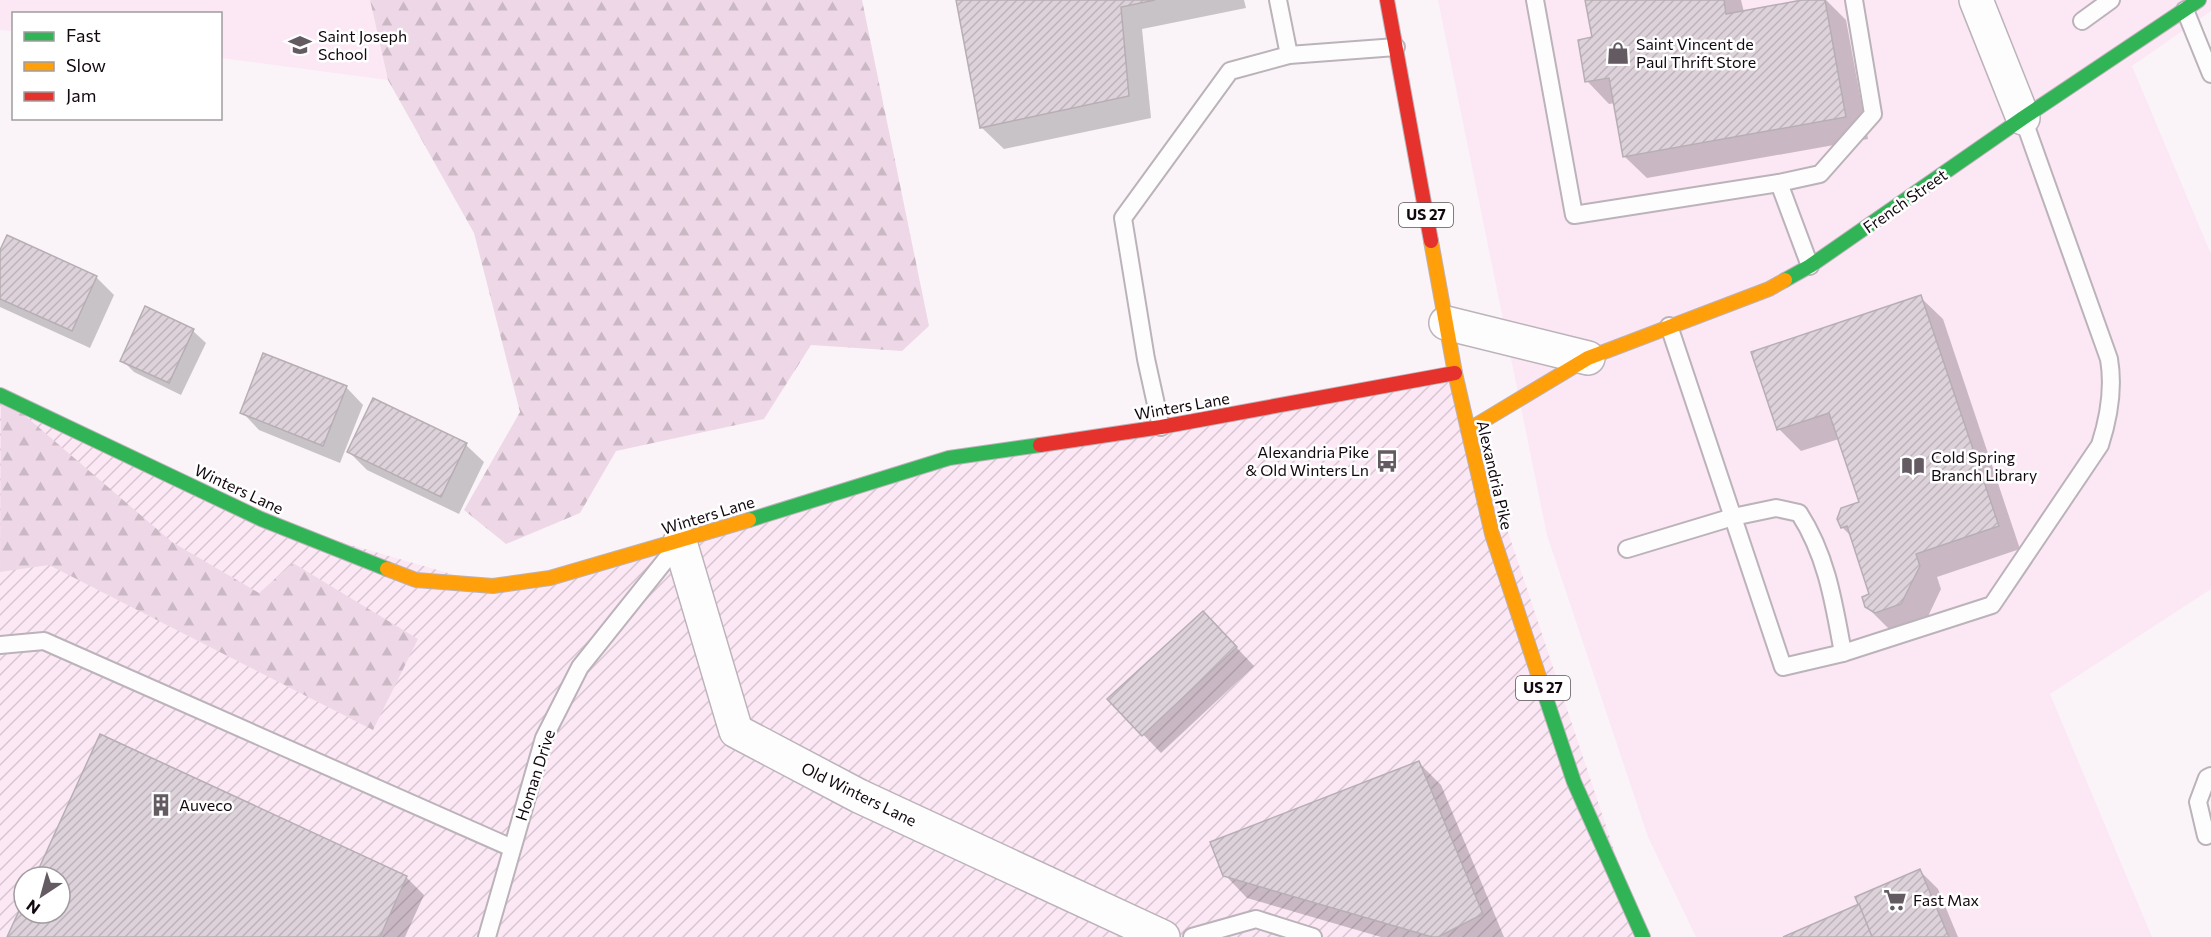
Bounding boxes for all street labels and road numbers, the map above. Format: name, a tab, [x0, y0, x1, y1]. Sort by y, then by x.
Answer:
street label: French Street	[1859, 164, 1951, 236]
road number: US 27	[1399, 203, 1453, 227]
street label: Winters Lane	[1133, 388, 1231, 423]
street label: Alexandria Pike	[1474, 418, 1517, 531]
street label: Winters Lane	[192, 460, 287, 517]
street label: Winters Lane	[659, 491, 757, 538]
road number: US 27	[1516, 676, 1570, 700]
street label: Homan Drive	[511, 727, 558, 823]
street label: Old Winters Lane	[799, 757, 920, 830]

